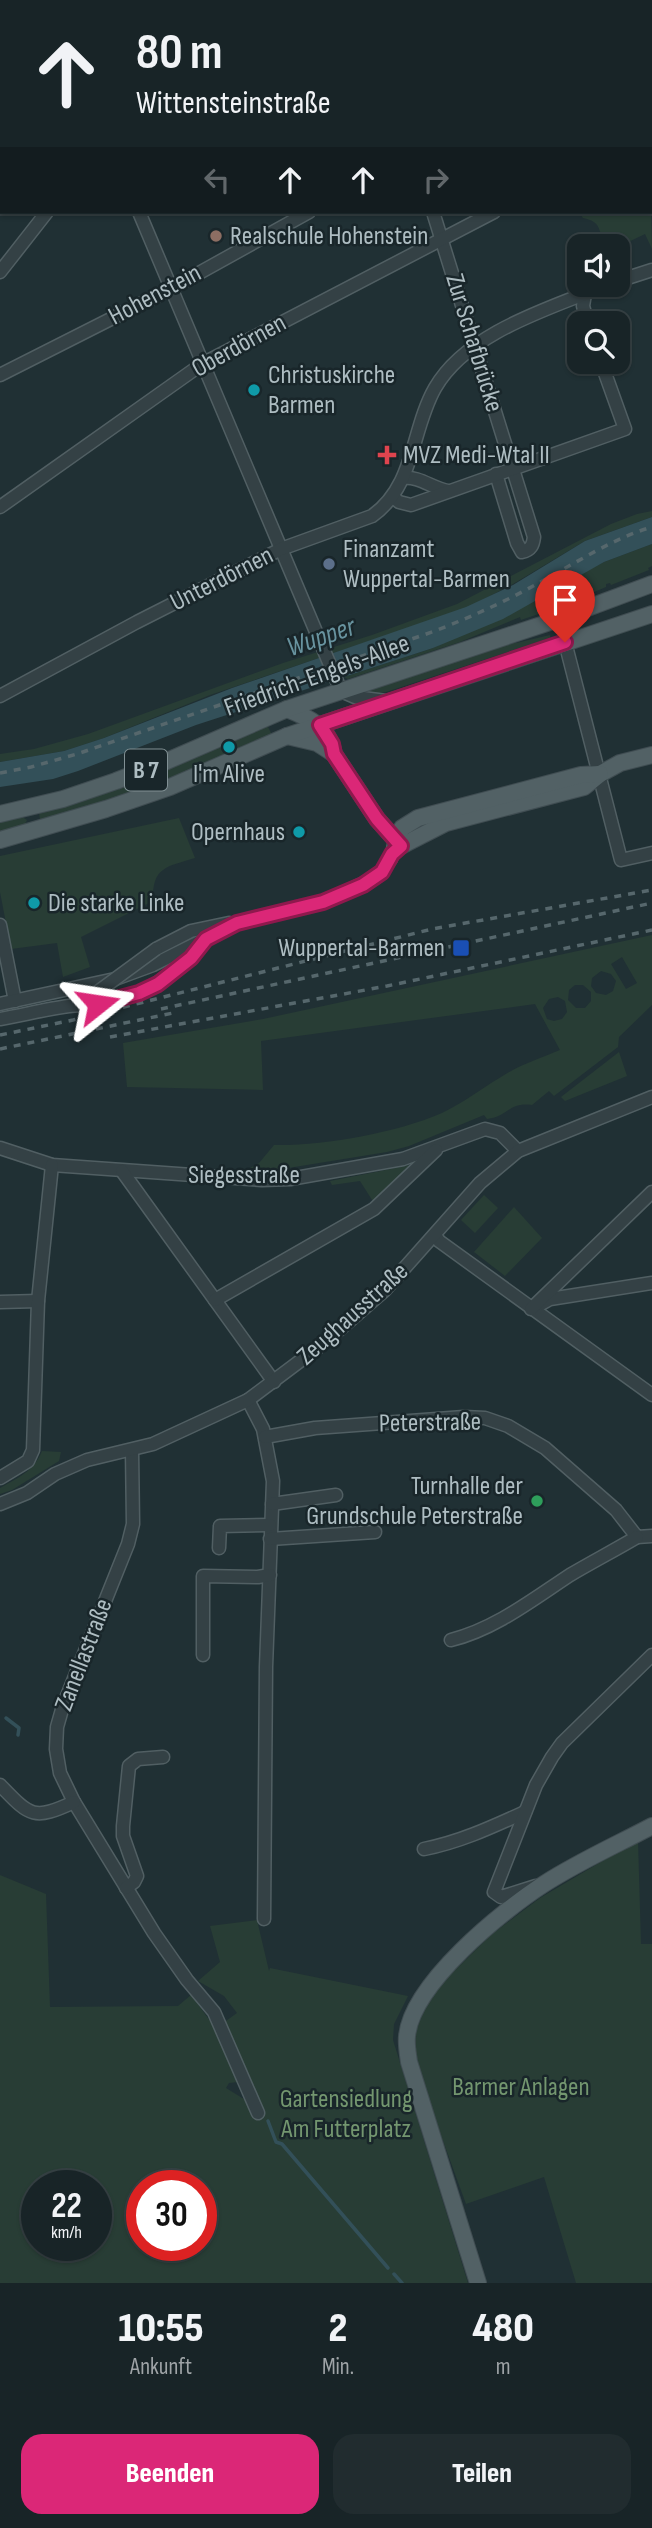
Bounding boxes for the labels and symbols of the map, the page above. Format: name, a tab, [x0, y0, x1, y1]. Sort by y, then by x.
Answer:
place label: Realschule Hohenstein	[230, 221, 428, 252]
marker: Realschule Hohenstein	[208, 228, 224, 244]
street label: Hohenstein	[103, 258, 207, 332]
street label: Zur Schafbrücke	[438, 270, 510, 416]
street label: Oberdörnen	[186, 307, 292, 385]
place label: Christuskirche Barmen	[268, 360, 395, 421]
marker: Christuskirche Barmen	[246, 382, 262, 398]
place label: MVZ Medi-Wtal II	[403, 440, 550, 471]
marker: MVZ Medi-Wtal II	[377, 445, 397, 465]
place label: Finanzamt Wuppertal-Barmen	[343, 534, 510, 595]
street label: Unterdörnen	[165, 540, 279, 618]
marker: Finanzamt Wuppertal-Barmen	[321, 556, 337, 572]
pin	[535, 570, 595, 642]
water label: Wupper	[282, 610, 361, 664]
street label: Friedrich-Engels-Allee	[220, 628, 414, 724]
marker: I'm Alive	[221, 739, 237, 755]
road number: B 7	[125, 750, 167, 790]
place label: I'm Alive	[193, 759, 265, 790]
place label: Opernhaus	[191, 817, 285, 848]
marker: Opernhaus	[291, 824, 307, 840]
place label: Die starke Linke	[48, 888, 184, 919]
marker: Die starke Linke	[26, 895, 42, 911]
place label: Wuppertal-Barmen	[278, 933, 445, 964]
marker: Wuppertal-Barmen	[451, 938, 471, 958]
position arrow	[61, 967, 135, 1041]
street label: Siegesstraße	[188, 1160, 300, 1191]
street label: Zeughausstraße	[291, 1256, 415, 1372]
street label: Peterstraße	[379, 1407, 481, 1439]
place label: Turnhalle der Grundschule Peterstraße	[306, 1471, 524, 1532]
marker: Turnhalle der Grundschule Peterstraße	[529, 1493, 545, 1509]
street label: Zanellastraße	[48, 1595, 120, 1715]
park label: Barmer Anlagen	[452, 2072, 590, 2103]
park label: Gartensiedlung Am Futterplatz	[280, 2084, 412, 2145]
speed limit sign: 30	[126, 2170, 217, 2261]

